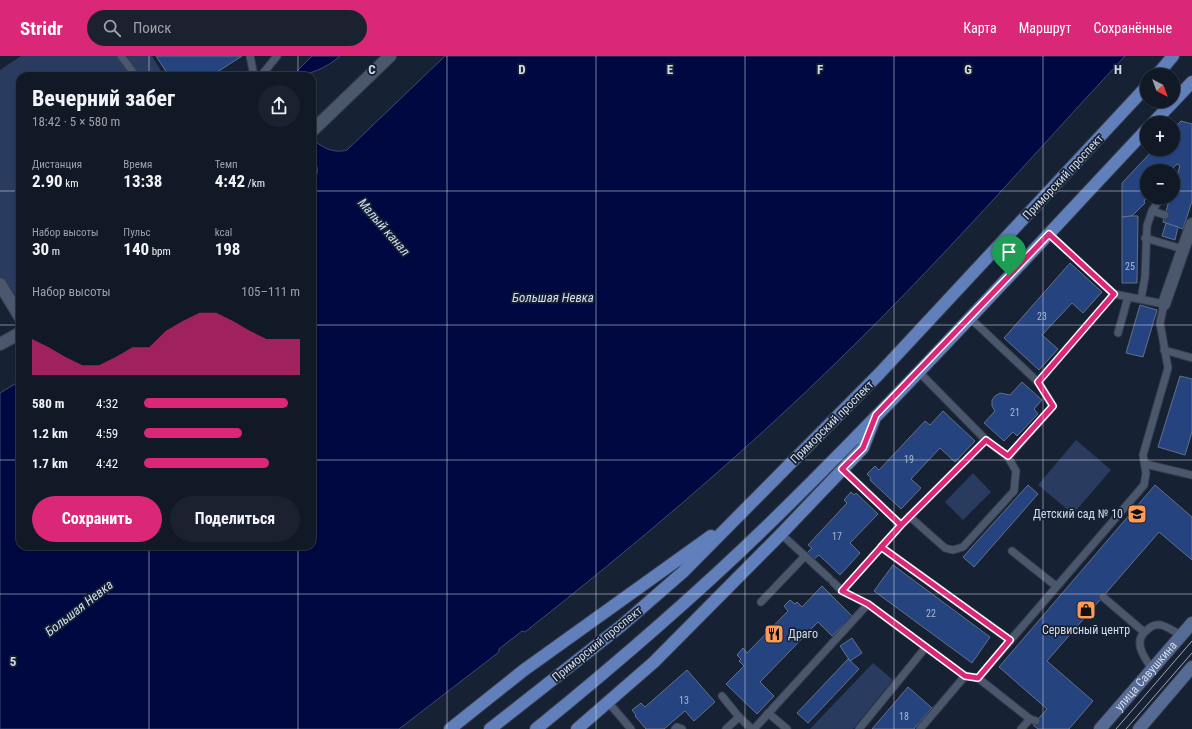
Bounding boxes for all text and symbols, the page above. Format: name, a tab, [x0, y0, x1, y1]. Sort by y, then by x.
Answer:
search box	[87, 10, 367, 46]
text: Stridr	[20, 17, 63, 40]
icon: search	[101, 17, 123, 39]
text: Поиск	[133, 19, 172, 37]
text: Карта	[963, 20, 997, 36]
text: Маршрут	[1019, 20, 1071, 36]
text: Сохранённые	[1093, 20, 1172, 36]
text: C	[368, 62, 376, 77]
text: D	[518, 62, 526, 77]
text: E	[667, 62, 674, 77]
text: F	[817, 62, 823, 77]
text: G	[964, 62, 972, 77]
text: H	[1114, 62, 1122, 77]
north arrow	[1140, 68, 1180, 108]
map controls	[1140, 68, 1180, 204]
button: share	[258, 85, 300, 127]
text: Вечерний забег	[32, 86, 175, 111]
text: 18:42 · 5 × 580 m	[32, 114, 120, 129]
button: +	[1140, 116, 1180, 156]
street label: Приморский проспект	[1020, 131, 1106, 223]
text: Дистанция	[32, 158, 82, 171]
text: Время	[123, 158, 152, 171]
text: Темп	[215, 158, 238, 171]
button: −	[1140, 164, 1180, 204]
text: 2.90	[32, 171, 63, 191]
text: 13:38	[123, 171, 162, 191]
text: 4:42	[215, 171, 245, 191]
text: km	[63, 177, 78, 190]
text: /km	[245, 177, 265, 190]
water label: Малый канал	[355, 195, 413, 259]
text: Набор высоты	[32, 226, 99, 239]
text: Пульс	[123, 226, 150, 239]
text: kcal	[215, 226, 232, 239]
pin	[992, 235, 1026, 276]
text: 30	[32, 239, 49, 259]
text: 140	[123, 239, 149, 259]
text: 198	[215, 239, 240, 259]
icon: arrive	[998, 241, 1020, 263]
text: m	[49, 245, 60, 258]
text: bpm	[149, 245, 171, 258]
house number: 25	[1125, 261, 1135, 272]
text: Набор высоты	[32, 284, 111, 299]
text: 105–111 m	[241, 284, 300, 299]
water label: Большая Невка	[512, 290, 594, 305]
house number: 23	[1037, 311, 1047, 322]
street label: Приморский проспект	[788, 378, 876, 466]
text: 580 m	[32, 396, 64, 411]
text: 4:32	[96, 396, 118, 411]
house number: 21	[1010, 407, 1020, 418]
text: 1.2 km	[32, 426, 68, 441]
text: 4:59	[96, 426, 118, 441]
house number: 19	[904, 454, 914, 465]
text: 1.7 km	[32, 456, 68, 471]
text: 4:42	[96, 456, 118, 471]
button: Сохранить	[32, 496, 162, 542]
button: Поделиться	[170, 496, 300, 542]
school or university icon: Детский сад № 10	[1126, 503, 1148, 525]
place label: Детский сад № 10	[1033, 507, 1123, 521]
house number: 17	[832, 531, 842, 542]
water label: Большая Невка	[42, 577, 116, 639]
shop icon: Сервисный центр	[1075, 599, 1097, 621]
street label: Приморский проспект	[549, 603, 645, 685]
house number: 22	[926, 608, 936, 619]
restaurant icon: Драго	[763, 623, 785, 645]
place label: Сервисный центр	[1042, 623, 1130, 637]
place label: Драго	[788, 627, 818, 641]
street label: улица Савушкина	[1112, 638, 1180, 714]
text: 5	[10, 654, 17, 669]
house number: 13	[679, 695, 689, 706]
house number: 18	[899, 711, 909, 722]

